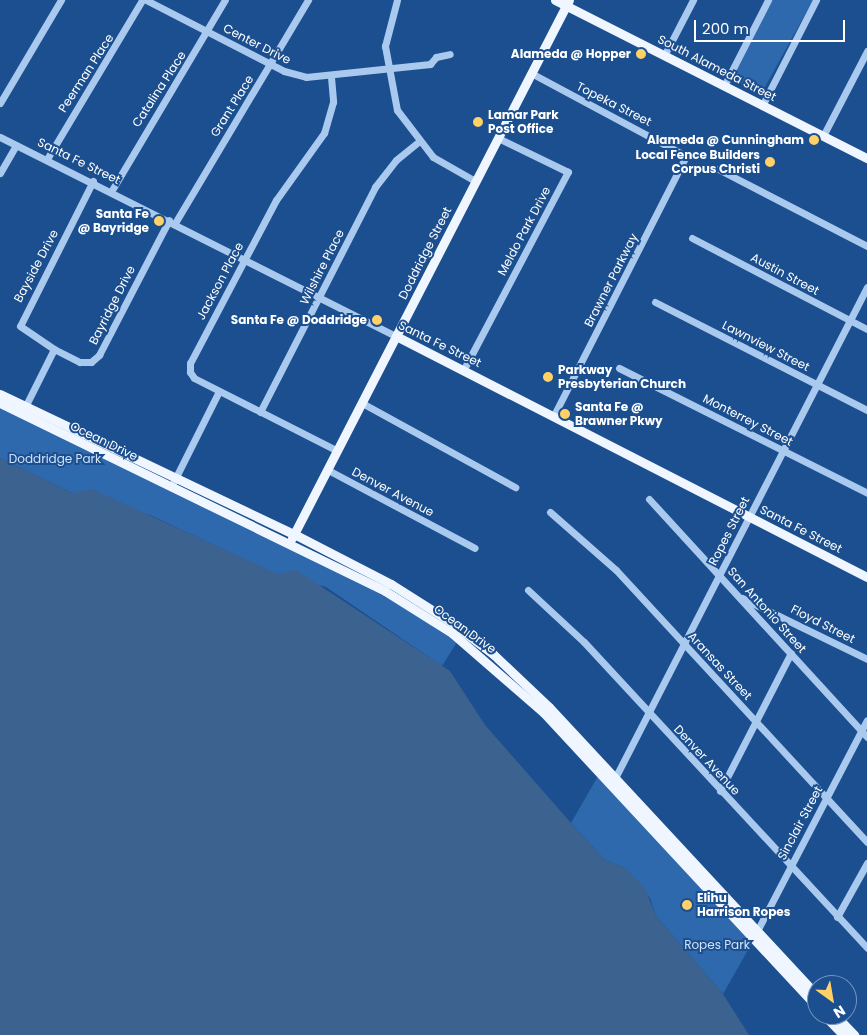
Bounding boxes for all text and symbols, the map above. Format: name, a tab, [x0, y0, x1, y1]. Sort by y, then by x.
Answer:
scale bar	[697, 10, 848, 42]
text: 200 m	[702, 18, 749, 39]
street label: Center Drive	[221, 21, 293, 67]
street label: Peerman Place	[55, 31, 117, 115]
street label: South Alameda Street	[655, 32, 779, 104]
place label: Alameda @ Hopper	[511, 47, 631, 61]
street label: Catalina Place	[129, 48, 189, 130]
marker: Alameda @ Hopper	[635, 48, 647, 60]
street label: Grant Place	[207, 73, 257, 139]
street label: Topeka Street	[574, 79, 654, 129]
place label: Lamar Park Post Office	[488, 108, 559, 136]
marker: Lamar Park Post Office	[472, 116, 484, 128]
place label: Alameda @ Cunningham	[647, 133, 804, 147]
marker: Alameda @ Cunningham	[808, 134, 820, 146]
street label: Santa Fe Street	[35, 135, 123, 187]
place label: Local Fence Builders Corpus Christi	[635, 148, 760, 176]
marker: Local Fence Builders Corpus Christi	[764, 156, 776, 168]
street label: Meldo Park Drive	[494, 184, 554, 278]
street label: Doddridge Street	[395, 204, 455, 302]
place label: Santa Fe @ Bayridge	[77, 207, 149, 235]
marker: Santa Fe @ Bayridge	[153, 215, 165, 227]
street label: Bayside Drive	[11, 227, 61, 305]
street label: Wilshire Place	[297, 227, 347, 307]
street label: Brawner Parkway	[581, 231, 641, 329]
street label: Jackson Place	[194, 240, 246, 322]
street label: Austin Street	[748, 250, 822, 298]
street label: Bayridge Drive	[86, 263, 138, 347]
place label: Santa Fe @ Doddridge	[231, 313, 367, 327]
marker: Santa Fe @ Doddridge	[371, 314, 383, 326]
street label: Santa Fe Street	[396, 318, 484, 370]
street label: Lawnview Street	[720, 318, 812, 374]
place label: Parkway Presbyterian Church	[558, 363, 686, 391]
marker: Parkway Presbyterian Church	[542, 371, 554, 383]
street label: Monterrey Street	[701, 391, 795, 449]
place label: Santa Fe @ Brawner Pkwy	[575, 400, 663, 428]
marker: Santa Fe @ Brawner Pkwy	[559, 408, 571, 420]
street label: Ocean Drive	[68, 418, 140, 464]
park label: Doddridge Park	[9, 452, 101, 466]
street label: Denver Avenue	[350, 464, 436, 520]
street label: Ropes Street	[706, 494, 752, 568]
street label: Santa Fe Street	[757, 502, 845, 556]
street label: San Antonio Street	[725, 564, 809, 656]
street label: Ocean Drive	[431, 602, 499, 656]
street label: Floyd Street	[789, 602, 857, 646]
street label: Aransas Street	[685, 629, 755, 703]
street label: Denver Avenue	[671, 722, 743, 798]
street label: Sinclair Street	[774, 784, 826, 862]
place label: Elihu Harrison Ropes	[697, 891, 790, 919]
marker: Elihu Harrison Ropes	[681, 899, 693, 911]
park label: Ropes Park	[684, 938, 750, 952]
north arrow	[807, 975, 857, 1025]
text: N	[830, 1001, 849, 1023]

